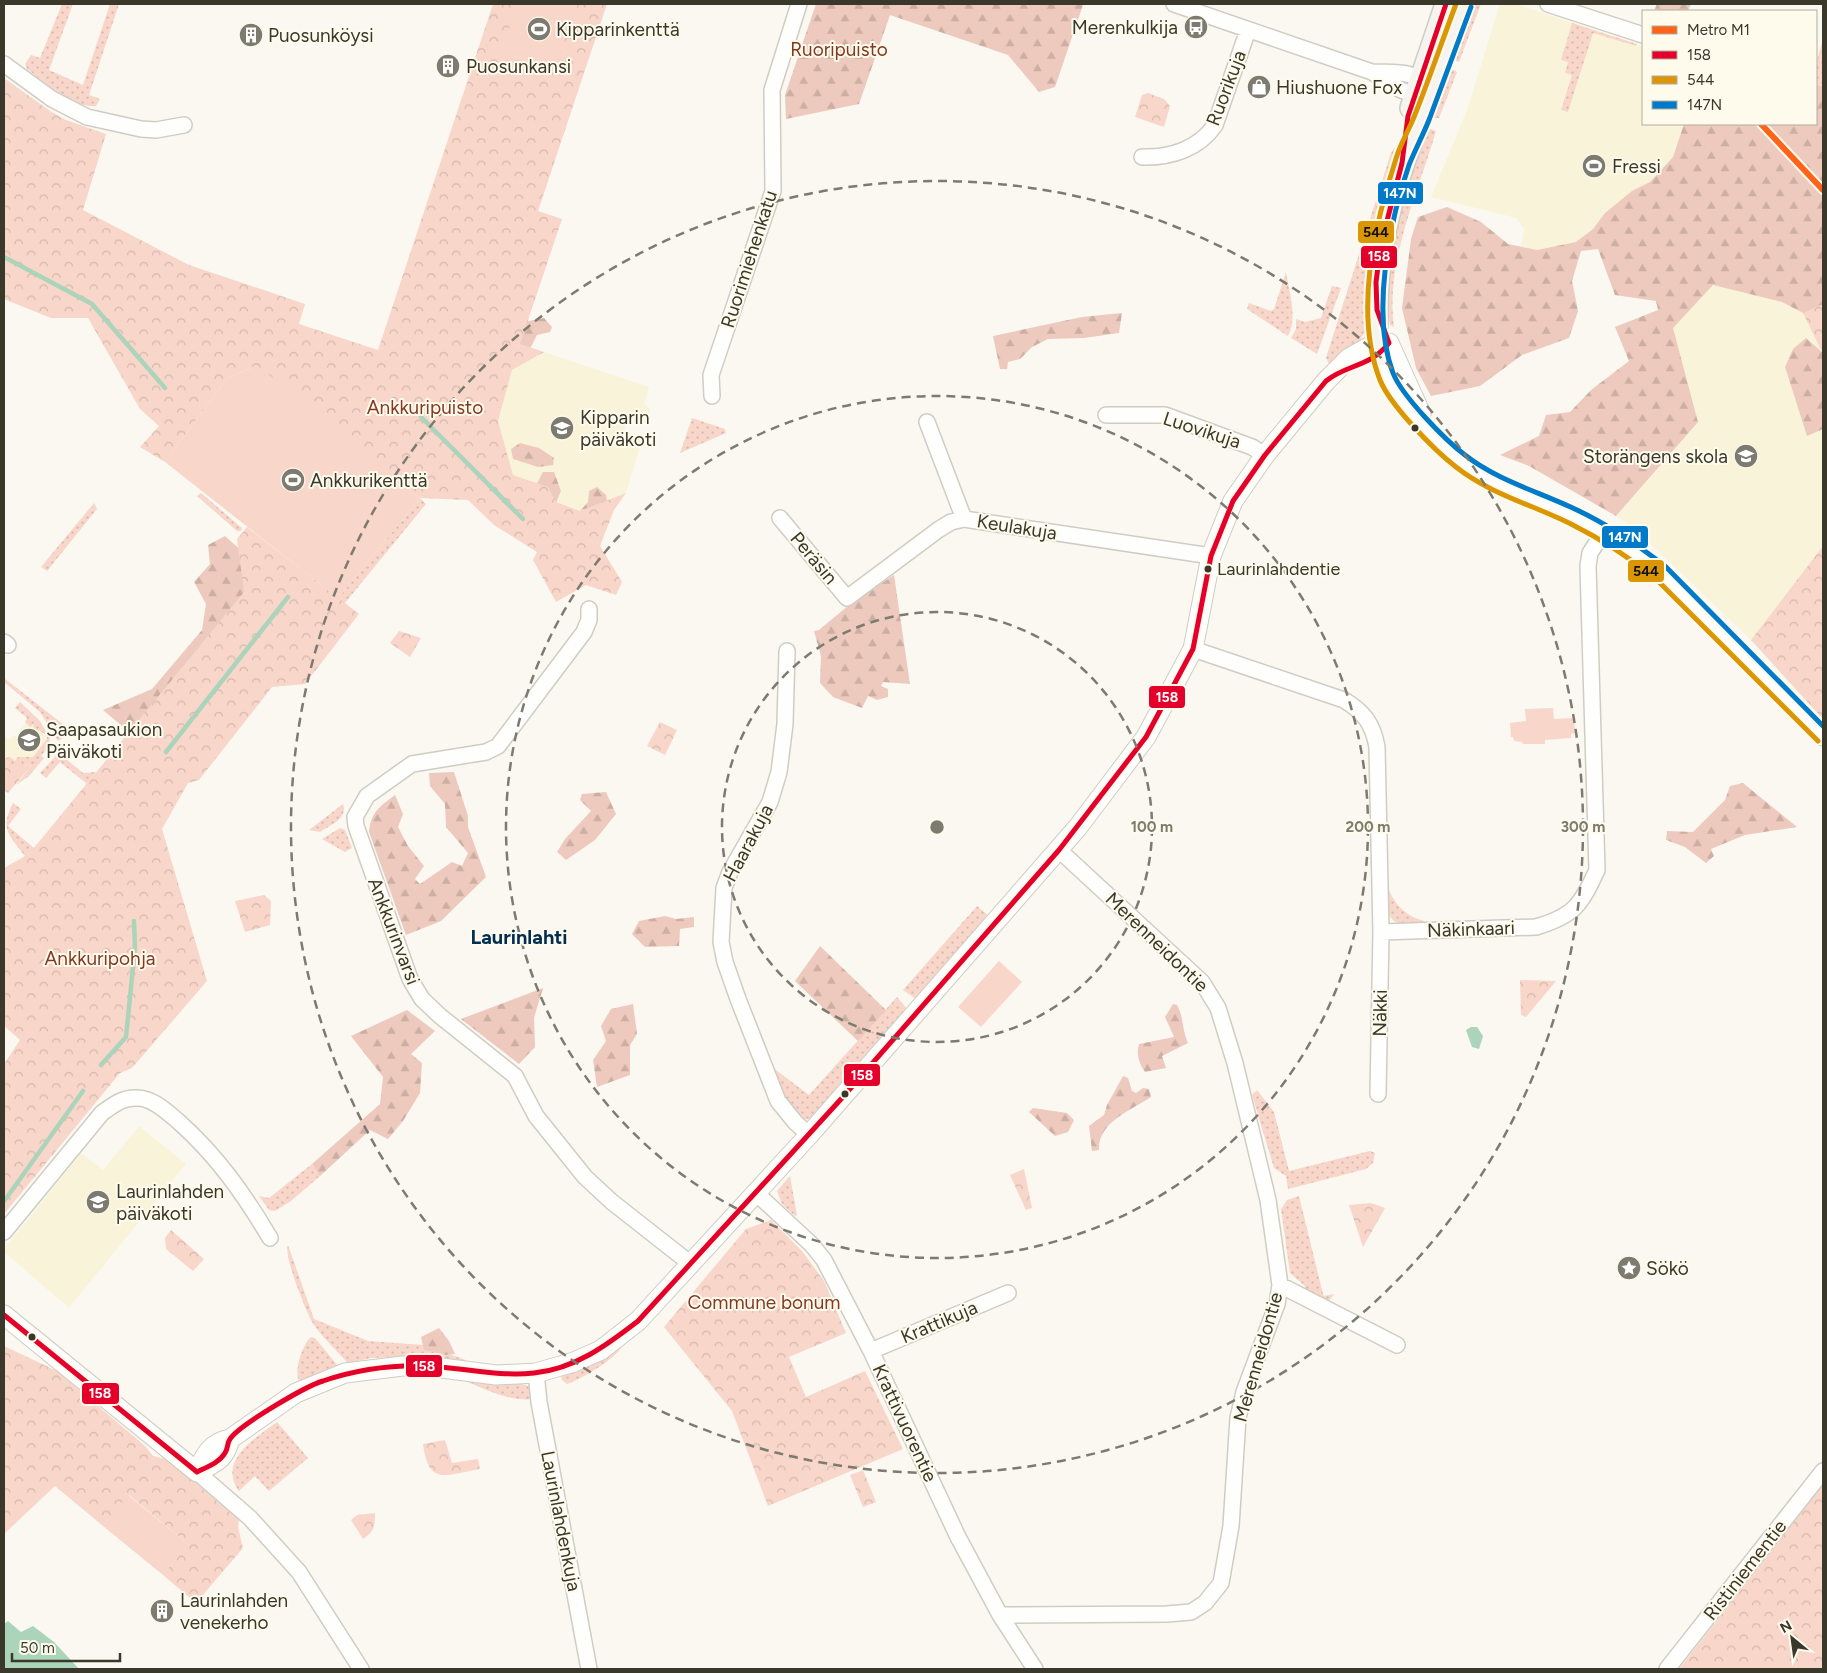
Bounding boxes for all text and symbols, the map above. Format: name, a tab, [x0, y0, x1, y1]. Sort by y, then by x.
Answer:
legend	[1642, 10, 1817, 125]
bus stop icon: Merenkulkija	[1183, 14, 1209, 40]
sports icon: Kipparinkenttä	[526, 16, 552, 42]
place label: Merenkulkija	[1072, 16, 1178, 39]
place label: Kipparinkenttä	[556, 18, 680, 41]
text: Metro M1	[1687, 21, 1750, 39]
building icon: Puosunköysi	[238, 22, 264, 48]
place label: Puosunköysi	[268, 24, 374, 47]
park label: Ruoripuisto	[790, 38, 888, 61]
text: 158	[1687, 46, 1711, 64]
street label: Ruorikuja	[1201, 47, 1251, 129]
building icon: Puosunkansi	[435, 53, 461, 79]
place label: Puosunkansi	[466, 55, 571, 78]
text: 544	[1687, 71, 1714, 89]
shop icon: Hiushuone Fox	[1246, 74, 1272, 100]
place label: Hiushuone Fox	[1276, 76, 1402, 99]
text: 147N	[1687, 96, 1722, 114]
sports icon: Fressi	[1581, 153, 1607, 179]
place label: Fressi	[1612, 155, 1661, 178]
line badge: 147N	[1377, 181, 1424, 205]
text: 147N	[1383, 185, 1417, 202]
street label: Ruorimiehenkatu	[716, 187, 782, 331]
line badge: 544	[1357, 220, 1395, 244]
text: 544	[1363, 224, 1389, 241]
line badge: 158	[1360, 245, 1398, 269]
text: 158	[1368, 248, 1390, 265]
park label: Ankkuripuisto	[367, 396, 483, 419]
place label: Kipparin päiväkoti	[580, 406, 656, 451]
street label: Luovikuja	[1160, 407, 1244, 453]
school or university icon: Kipparin päiväkoti	[549, 415, 575, 441]
unlabelled marker	[1410, 423, 1420, 433]
school or university icon: Storängens skola	[1733, 443, 1759, 469]
place label: Storängens skola	[1583, 445, 1728, 468]
sports icon: Ankkurikenttä	[280, 467, 306, 493]
place label: Ankkurikenttä	[310, 469, 427, 492]
street label: Keulakuja	[975, 509, 1059, 545]
line badge: 147N	[1601, 525, 1649, 549]
street label: Peräsin	[786, 527, 842, 589]
text: 147N	[1608, 529, 1642, 546]
place label: Laurinlahdentie	[1217, 558, 1340, 580]
line badge: 544	[1627, 559, 1665, 583]
text: 544	[1633, 563, 1659, 580]
marker: Laurinlahdentie	[1203, 564, 1213, 574]
line badge: 158	[1148, 685, 1186, 709]
text: 158	[1156, 689, 1178, 706]
place label: Saapasaukion Päiväkoti	[46, 718, 162, 763]
school or university icon: Saapasaukion Päiväkoti	[16, 727, 42, 753]
street label: Haarakuja	[718, 800, 778, 886]
centre of rings	[928, 818, 946, 836]
text: 100 m	[1131, 818, 1173, 836]
text: 200 m	[1346, 818, 1390, 836]
text: 300 m	[1561, 818, 1605, 836]
street label: Ankkurinvarsi	[363, 874, 425, 988]
street label: Merenneidontie	[1101, 887, 1213, 997]
street label: Näkinkaari	[1427, 916, 1515, 942]
district label: Laurinlahti	[470, 925, 568, 949]
park label: Ankkuripohja	[45, 947, 155, 970]
street label: Näkki	[1368, 989, 1392, 1037]
line badge: 158	[843, 1063, 881, 1087]
text: 158	[851, 1067, 873, 1084]
unlabelled marker	[840, 1089, 850, 1099]
place label: Laurinlahden päiväkoti	[116, 1180, 224, 1225]
school or university icon: Laurinlahden päiväkoti	[85, 1189, 111, 1215]
place icon: Sökö	[1616, 1255, 1642, 1281]
place label: Sökö	[1646, 1257, 1689, 1280]
street label: Merenneidontie	[1228, 1289, 1288, 1425]
park label: Commune bonum	[688, 1291, 840, 1314]
street label: Krattikuja	[897, 1296, 981, 1348]
unlabelled marker	[27, 1332, 37, 1342]
line badge: 158	[405, 1354, 443, 1378]
text: 158	[413, 1358, 435, 1375]
street label: Krattivuorentie	[868, 1360, 942, 1486]
line badge: 158	[81, 1382, 120, 1405]
text: 158	[89, 1385, 111, 1402]
street label: Laurinlahdenkuja	[536, 1449, 586, 1593]
street label: Ristiniementie	[1699, 1515, 1791, 1625]
place label: Laurinlahden venekerho	[180, 1589, 288, 1634]
building icon: Laurinlahden venekerho	[149, 1598, 175, 1624]
north arrow	[1767, 1613, 1817, 1663]
text: N	[1777, 1617, 1795, 1637]
scale bar	[12, 1630, 120, 1662]
text: 50 m	[20, 1639, 55, 1657]

